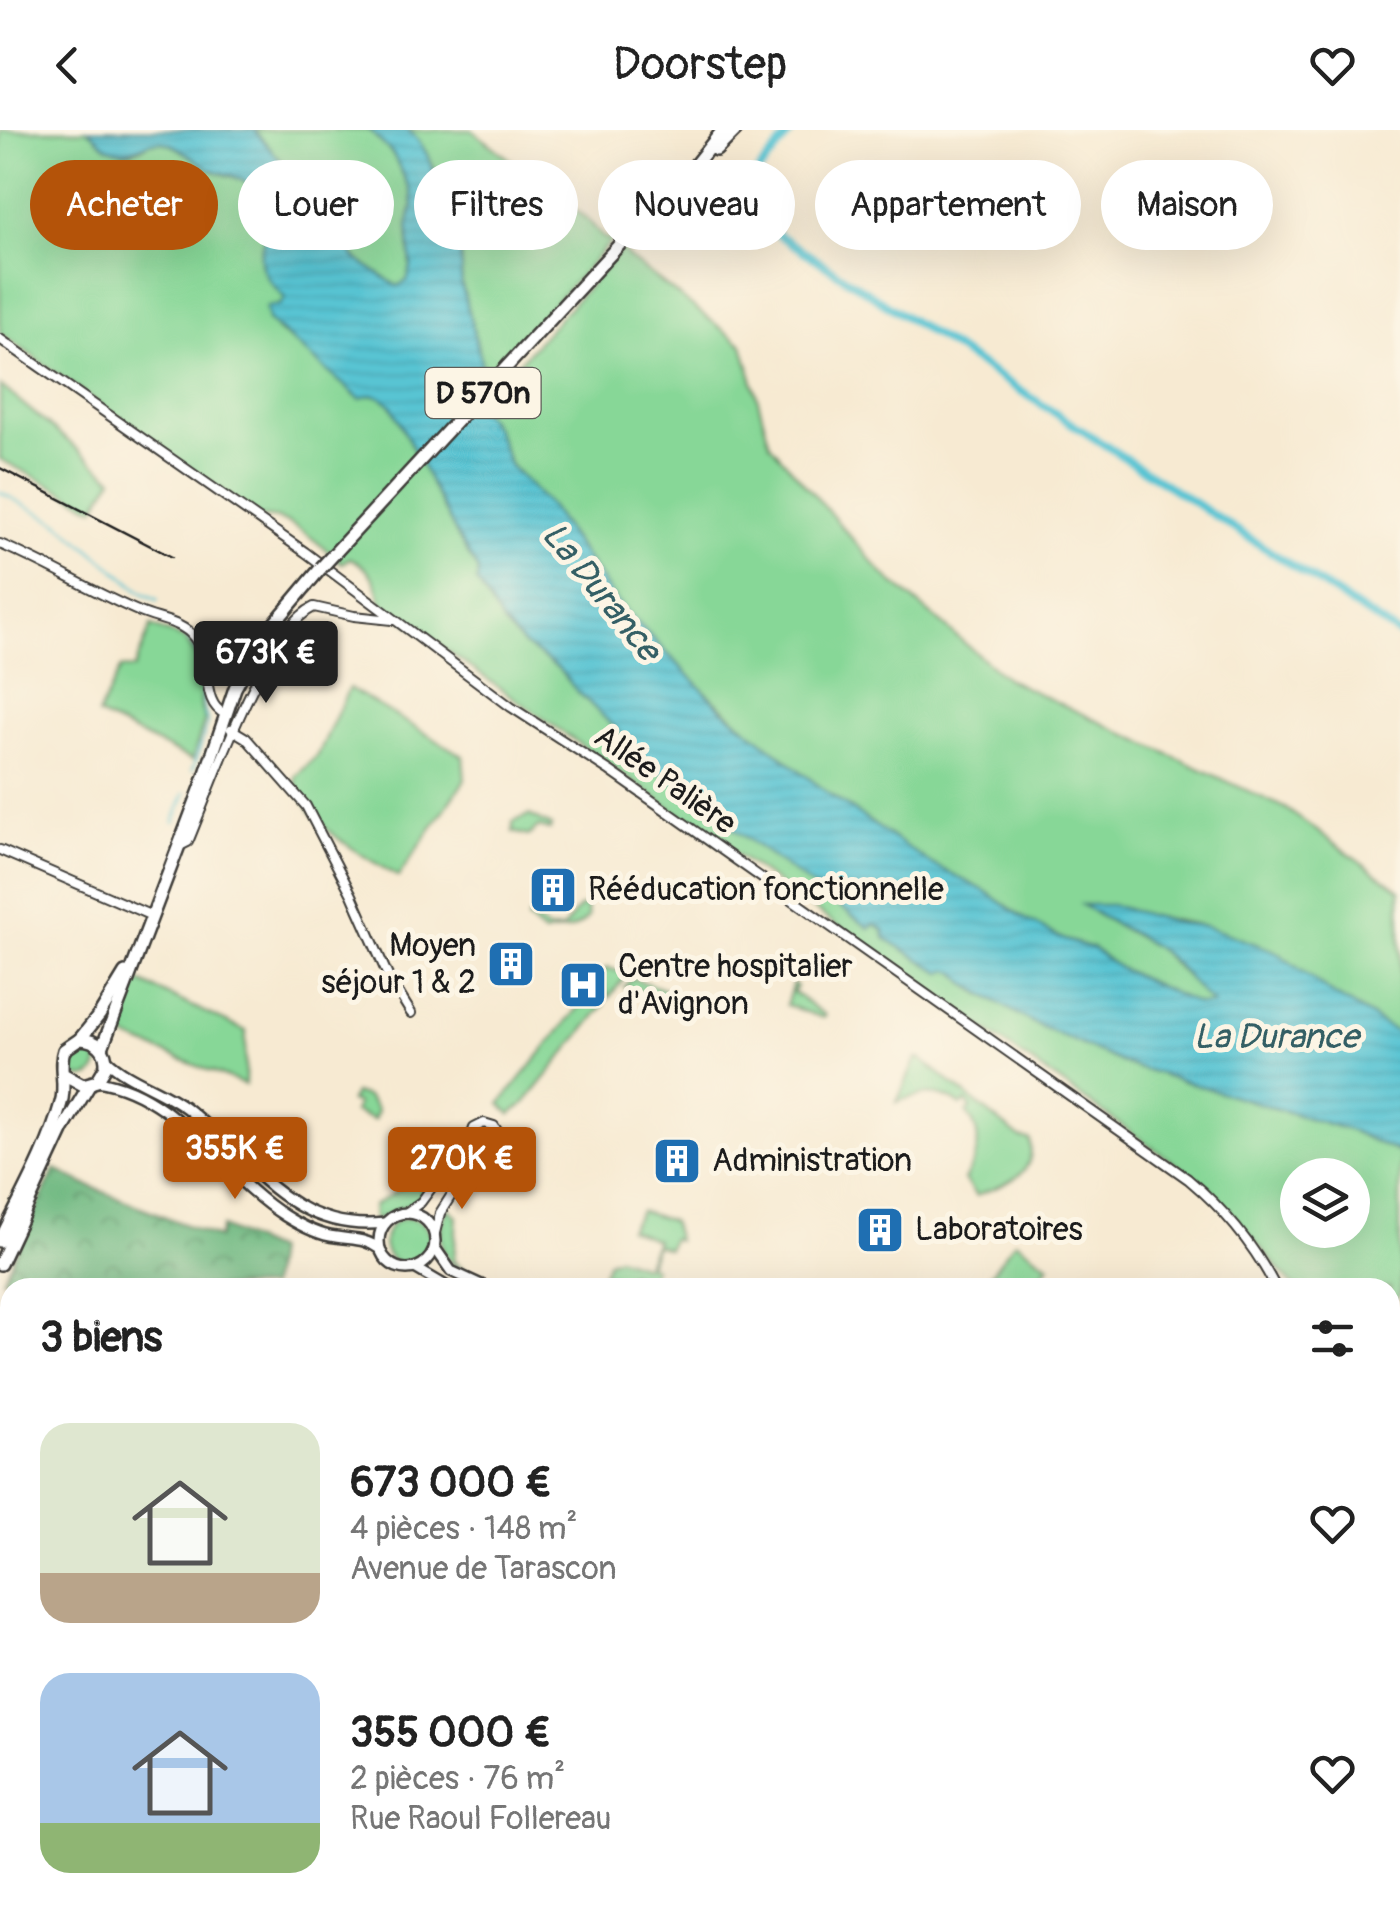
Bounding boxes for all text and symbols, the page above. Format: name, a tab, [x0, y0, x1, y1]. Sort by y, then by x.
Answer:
text: Doorstep	[613, 37, 787, 93]
icon: back	[40, 38, 95, 93]
icon: heart	[1305, 38, 1360, 93]
chip: Acheter	[30, 160, 218, 250]
chip: Louer	[238, 160, 394, 250]
chip: Filtres	[414, 160, 578, 250]
chip: Nouveau	[598, 160, 795, 250]
chip: Appartement	[815, 160, 1081, 250]
chip: Maison	[1101, 160, 1273, 250]
road number: D 570n	[426, 368, 540, 418]
water label: La Durance	[532, 514, 672, 673]
pin: 673K €	[185, 621, 347, 706]
text: 673K €	[216, 633, 316, 673]
street label: Allée Palière	[586, 717, 744, 844]
building icon: Rééducation fonctionnelle	[527, 864, 579, 916]
place label: Rééducation fonctionnelle	[588, 870, 944, 910]
place label: Moyen séjour 1 & 2	[321, 926, 476, 1003]
building icon: Moyen séjour 1 & 2	[485, 938, 537, 990]
place label: Centre hospitalier d'Avignon	[618, 947, 853, 1024]
hospital icon: Centre hospitalier d'Avignon	[557, 959, 609, 1011]
water label: La Durance	[1193, 1015, 1362, 1059]
pin: 355K €	[154, 1117, 316, 1202]
pin: 270K €	[381, 1127, 543, 1212]
text: 355K €	[185, 1129, 285, 1169]
building icon: Administration	[651, 1135, 703, 1187]
text: 270K €	[410, 1139, 514, 1179]
place label: Administration	[712, 1141, 912, 1181]
map controls	[1280, 1158, 1370, 1248]
button: layers	[1280, 1158, 1370, 1248]
building icon: Laboratoires	[854, 1204, 906, 1256]
place label: Laboratoires	[915, 1210, 1083, 1250]
icon: filters	[1305, 1311, 1360, 1366]
text: 3 biens	[40, 1312, 162, 1364]
text: 673 000 €	[350, 1457, 552, 1509]
icon: home	[120, 1463, 240, 1583]
icon: heart	[1305, 1496, 1360, 1551]
text: 4 pièces · 148 m²	[350, 1509, 577, 1549]
text: Avenue de Tarascon	[350, 1549, 617, 1589]
text: 355 000 €	[350, 1707, 551, 1759]
icon: home	[120, 1713, 240, 1833]
icon: heart	[1305, 1746, 1360, 1801]
text: 2 pièces · 76 m²	[350, 1759, 565, 1799]
text: Rue Raoul Follereau	[350, 1799, 611, 1839]

